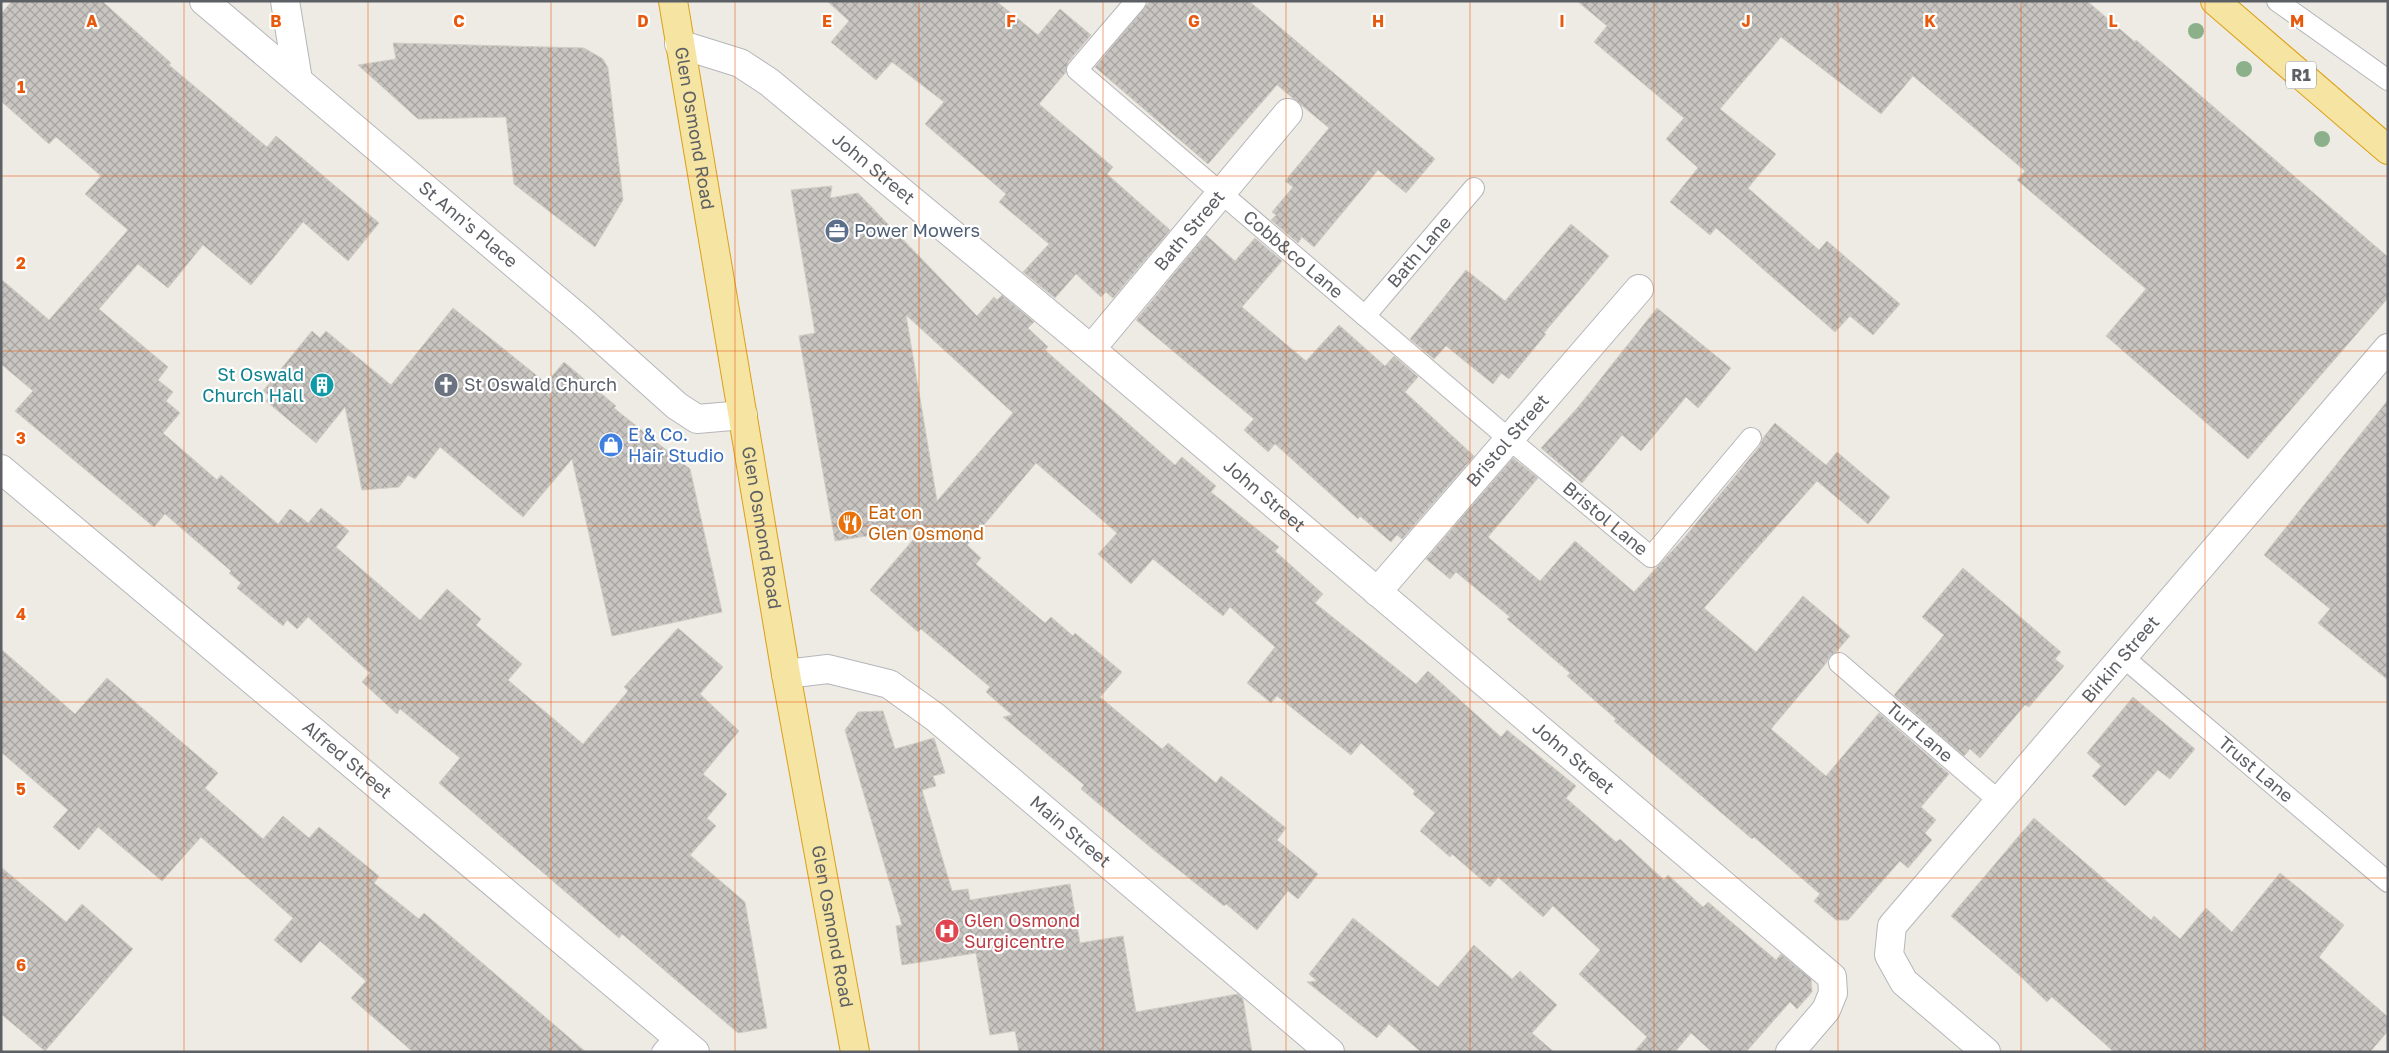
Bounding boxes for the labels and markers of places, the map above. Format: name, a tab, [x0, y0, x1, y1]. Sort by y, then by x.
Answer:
office icon: Power Mowers	[824, 218, 850, 244]
place label: Power Mowers	[854, 219, 980, 241]
place label: St Oswald Church Hall	[202, 363, 304, 406]
building icon: St Oswald Church Hall	[309, 372, 335, 398]
church icon: St Oswald Church	[433, 372, 459, 398]
place label: St Oswald Church	[464, 373, 617, 395]
place label: E & Co. Hair Studio	[628, 423, 724, 466]
shop icon: E & Co. Hair Studio	[598, 432, 624, 458]
place label: Eat on Glen Osmond	[868, 501, 984, 544]
restaurant icon: Eat on Glen Osmond	[837, 510, 863, 536]
place label: Glen Osmond Surgicentre	[964, 909, 1080, 952]
hospital icon: Glen Osmond Surgicentre	[934, 918, 960, 944]

